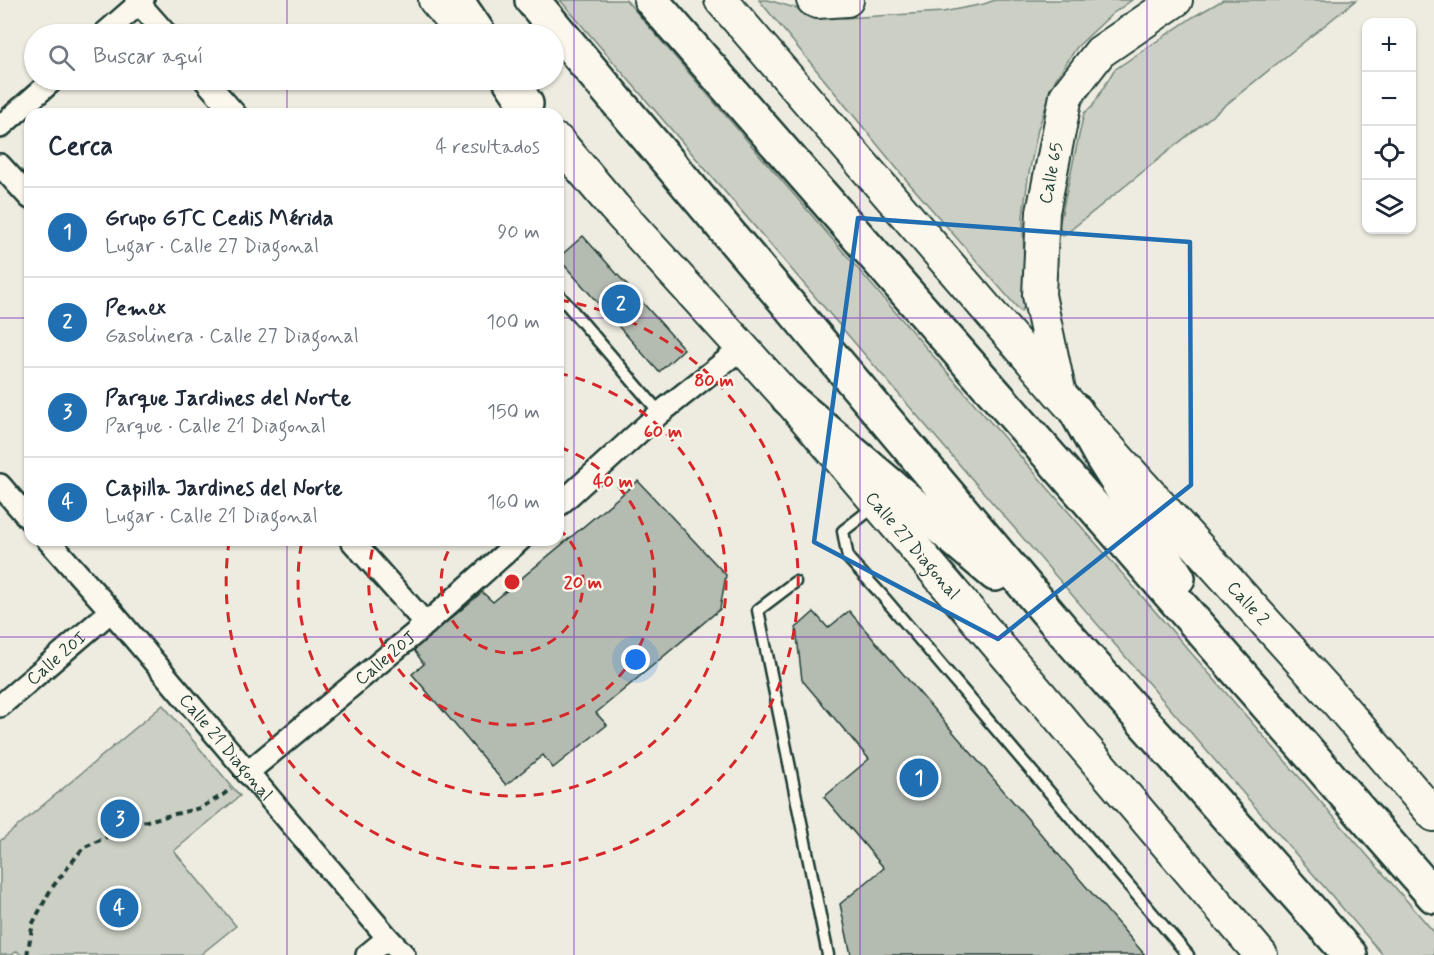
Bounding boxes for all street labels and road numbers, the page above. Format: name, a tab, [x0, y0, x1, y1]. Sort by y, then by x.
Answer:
street label: Calle 65	[1034, 140, 1070, 206]
street label: Calle 27 Diagonal	[859, 487, 965, 605]
street label: Calle 2	[1221, 576, 1274, 631]
street label: Calle 20I	[22, 626, 92, 691]
street label: Calle 20J	[350, 626, 422, 691]
street label: Calle 21 Diagonal	[173, 689, 278, 806]

